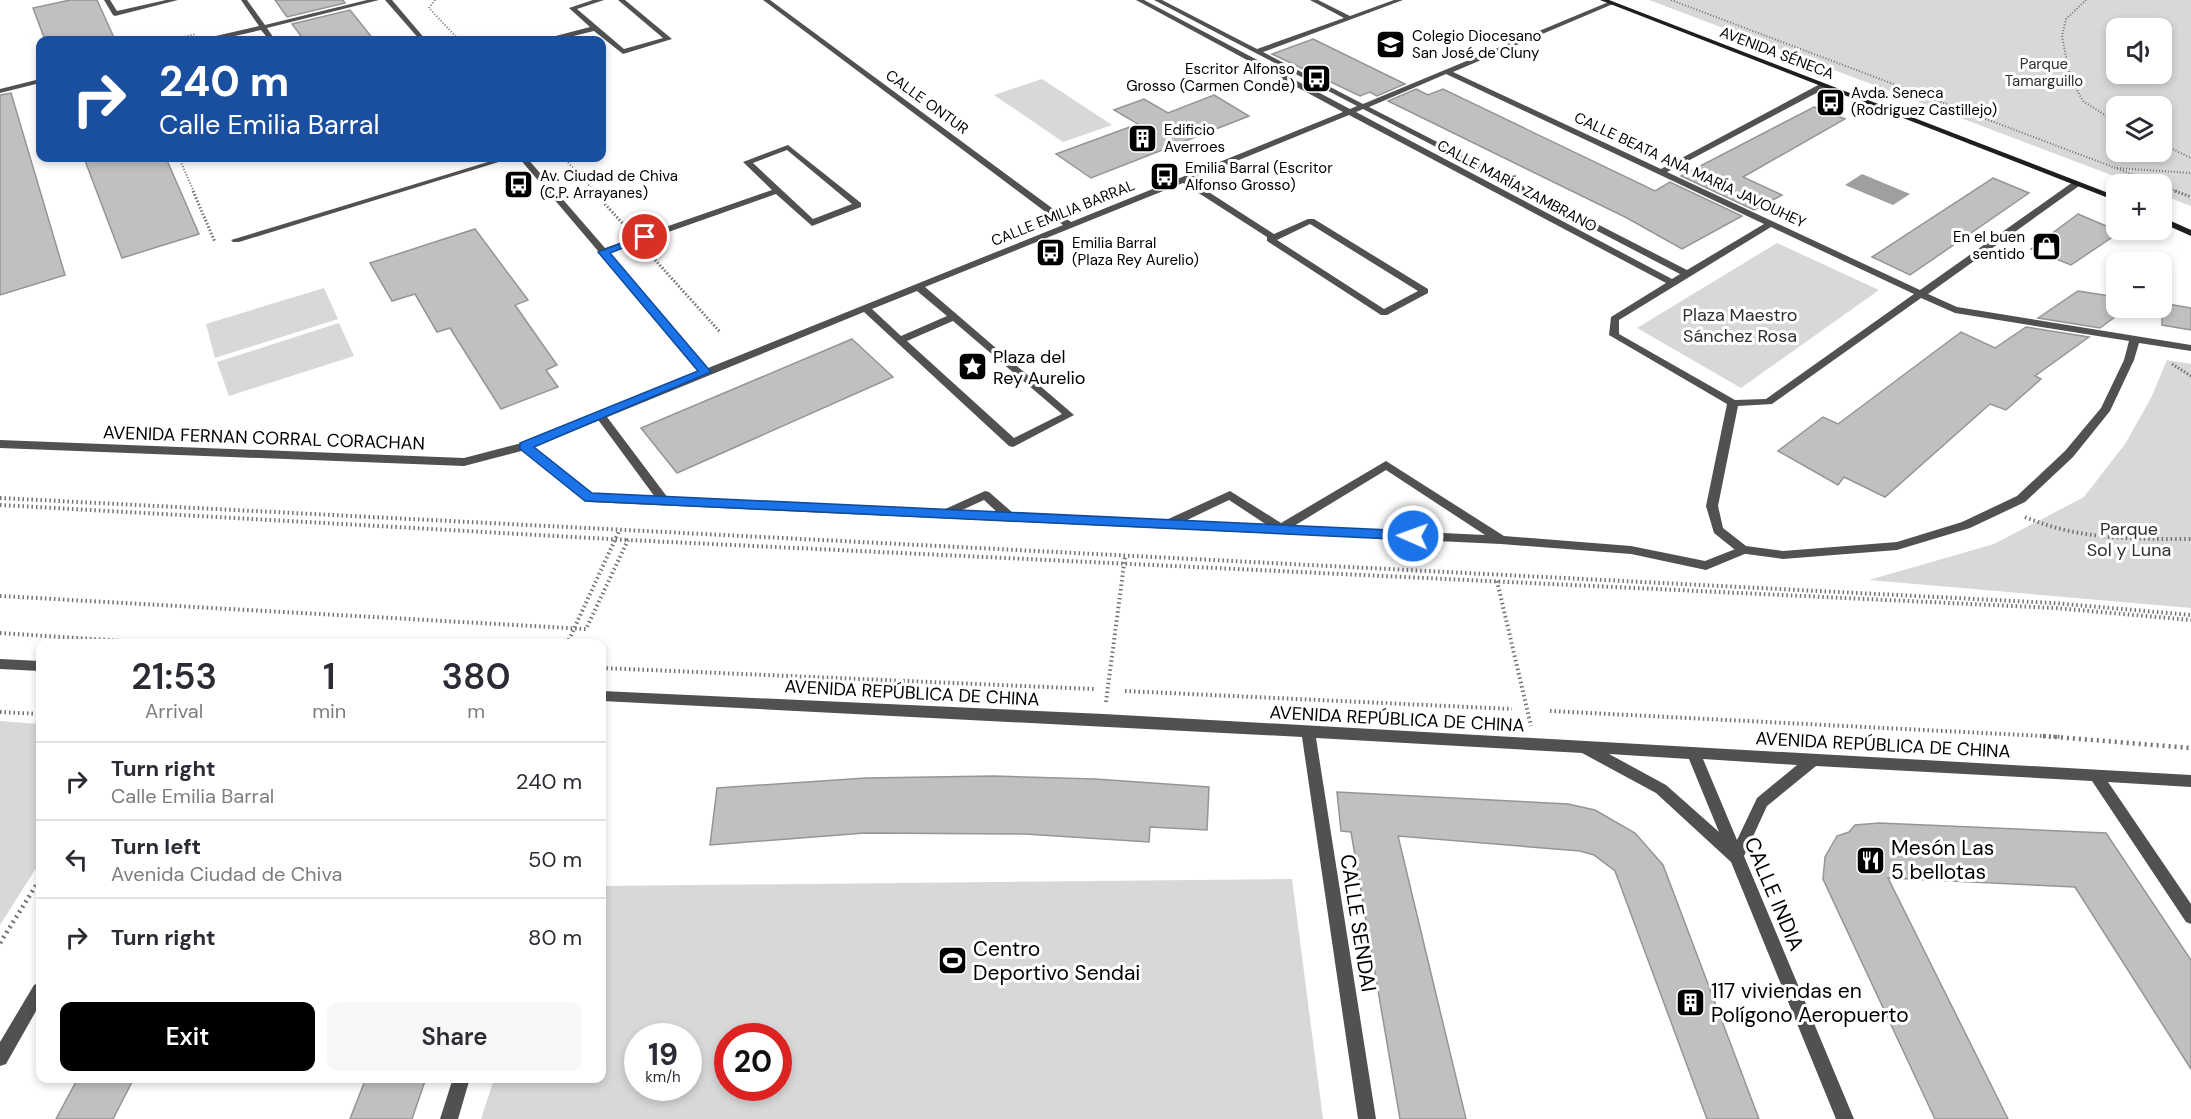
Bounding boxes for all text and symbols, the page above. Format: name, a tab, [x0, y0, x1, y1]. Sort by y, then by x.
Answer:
map controls	[2106, 18, 2172, 318]
button: sound	[2106, 18, 2172, 84]
street label: AVENIDA SÉNECA	[1717, 22, 1837, 84]
place label: Colegio Diocesano San José de Cluny	[1412, 26, 1542, 63]
school or university icon: Colegio Diocesano San José de Cluny	[1375, 29, 1407, 61]
text: 240 m	[159, 54, 289, 109]
park label: Parque Tamarguillo	[2005, 54, 2083, 91]
place label: Escritor Alfonso Grosso (Carmen Conde)	[1126, 59, 1295, 96]
icon: right	[60, 60, 138, 138]
bus stop icon: Escritor Alfonso Grosso (Carmen Conde)	[1300, 62, 1332, 94]
street label: CALLE ONTUR	[882, 65, 973, 139]
place label: Avda. Seneca (Rodriguez Castillejo)	[1851, 83, 1997, 120]
bus stop icon: Avda. Seneca (Rodriguez Castillejo)	[1814, 86, 1846, 118]
button: layers	[2106, 96, 2172, 162]
text: Calle Emilia Barral	[159, 107, 379, 142]
street label: CALLE BEATA ANA MARÍA JAVOUHEY	[1571, 107, 1809, 233]
place label: Edificio Averroes	[1164, 120, 1225, 157]
building icon: Edificio Averroes	[1127, 123, 1159, 155]
street label: CALLE MARÍA ZAMBRANO	[1434, 135, 1600, 237]
place label: Emilia Barral (Escritor Alfonso Grosso)	[1185, 158, 1333, 195]
bus stop icon: Emilia Barral (Escritor Alfonso Grosso)	[1148, 161, 1180, 193]
place label: Av. Ciudad de Chiva (C.P. Arrayanes)	[540, 166, 678, 203]
bus stop icon: Av. Ciudad de Chiva (C.P. Arrayanes)	[503, 169, 535, 201]
button: +	[2106, 174, 2172, 240]
street label: CALLE EMILIA BARRAL	[988, 175, 1138, 251]
pin	[619, 211, 670, 262]
icon: arrive	[628, 220, 661, 253]
place label: En el buen sentido	[1953, 227, 2025, 264]
shop icon: En el buen sentido	[2030, 230, 2062, 262]
place label: Emilia Barral (Plaza Rey Aurelio)	[1072, 233, 1199, 270]
bus stop icon: Emilia Barral (Plaza Rey Aurelio)	[1035, 236, 1067, 268]
button: −	[2106, 252, 2172, 318]
park label: Plaza Maestro Sánchez Rosa	[1683, 303, 1797, 348]
place label: Plaza del Rey Aurelio	[993, 345, 1085, 390]
place icon: Plaza del Rey Aurelio	[956, 351, 988, 383]
street label: AVENIDA FERNAN CORRAL CORACHAN	[103, 420, 425, 456]
position arrow	[1381, 504, 1445, 568]
park label: Parque Sol y Luna	[2087, 517, 2171, 562]
text: 21:53	[131, 653, 217, 700]
text: 1	[323, 653, 336, 700]
text: 380	[442, 653, 511, 700]
street label: AVENIDA REPÚBLICA DE CHINA	[784, 674, 1040, 712]
text: Arrival	[145, 698, 203, 724]
text: min	[312, 698, 346, 724]
text: m	[467, 698, 485, 724]
street label: AVENIDA REPÚBLICA DE CHINA	[1269, 700, 1525, 738]
street label: AVENIDA REPÚBLICA DE CHINA	[1755, 726, 2011, 764]
text: Turn right	[111, 754, 216, 783]
icon: right	[60, 765, 93, 798]
text: 240 m	[516, 767, 582, 796]
text: Calle Emilia Barral	[111, 783, 274, 809]
text: Turn left	[111, 832, 201, 861]
street label: CALLE INDIA	[1737, 833, 1811, 955]
place label: Mesón Las 5 bellotas	[1891, 834, 1994, 886]
icon: left	[60, 843, 93, 876]
restaurant icon: Mesón Las 5 bellotas	[1854, 844, 1886, 876]
text: 50 m	[528, 845, 582, 874]
street label: CALLE SENDAI	[1333, 852, 1383, 994]
text: Avenida Ciudad de Chiva	[111, 861, 342, 887]
icon: right	[60, 921, 93, 954]
text: Turn right	[111, 923, 216, 952]
text: 80 m	[528, 923, 582, 952]
place label: Centro Deportivo Sendai	[973, 935, 1140, 987]
sports icon: Centro Deportivo Sendai	[936, 945, 968, 977]
place label: 117 viviendas en Polígono Aeropuerto	[1711, 977, 1909, 1029]
building icon: 117 viviendas en Polígono Aeropuerto	[1674, 987, 1706, 1019]
button: Exit	[60, 1002, 315, 1071]
button: Share	[327, 1002, 582, 1071]
speed limit sign: 20	[714, 1023, 792, 1101]
text: 19	[648, 1035, 678, 1074]
text: km/h	[645, 1067, 681, 1087]

